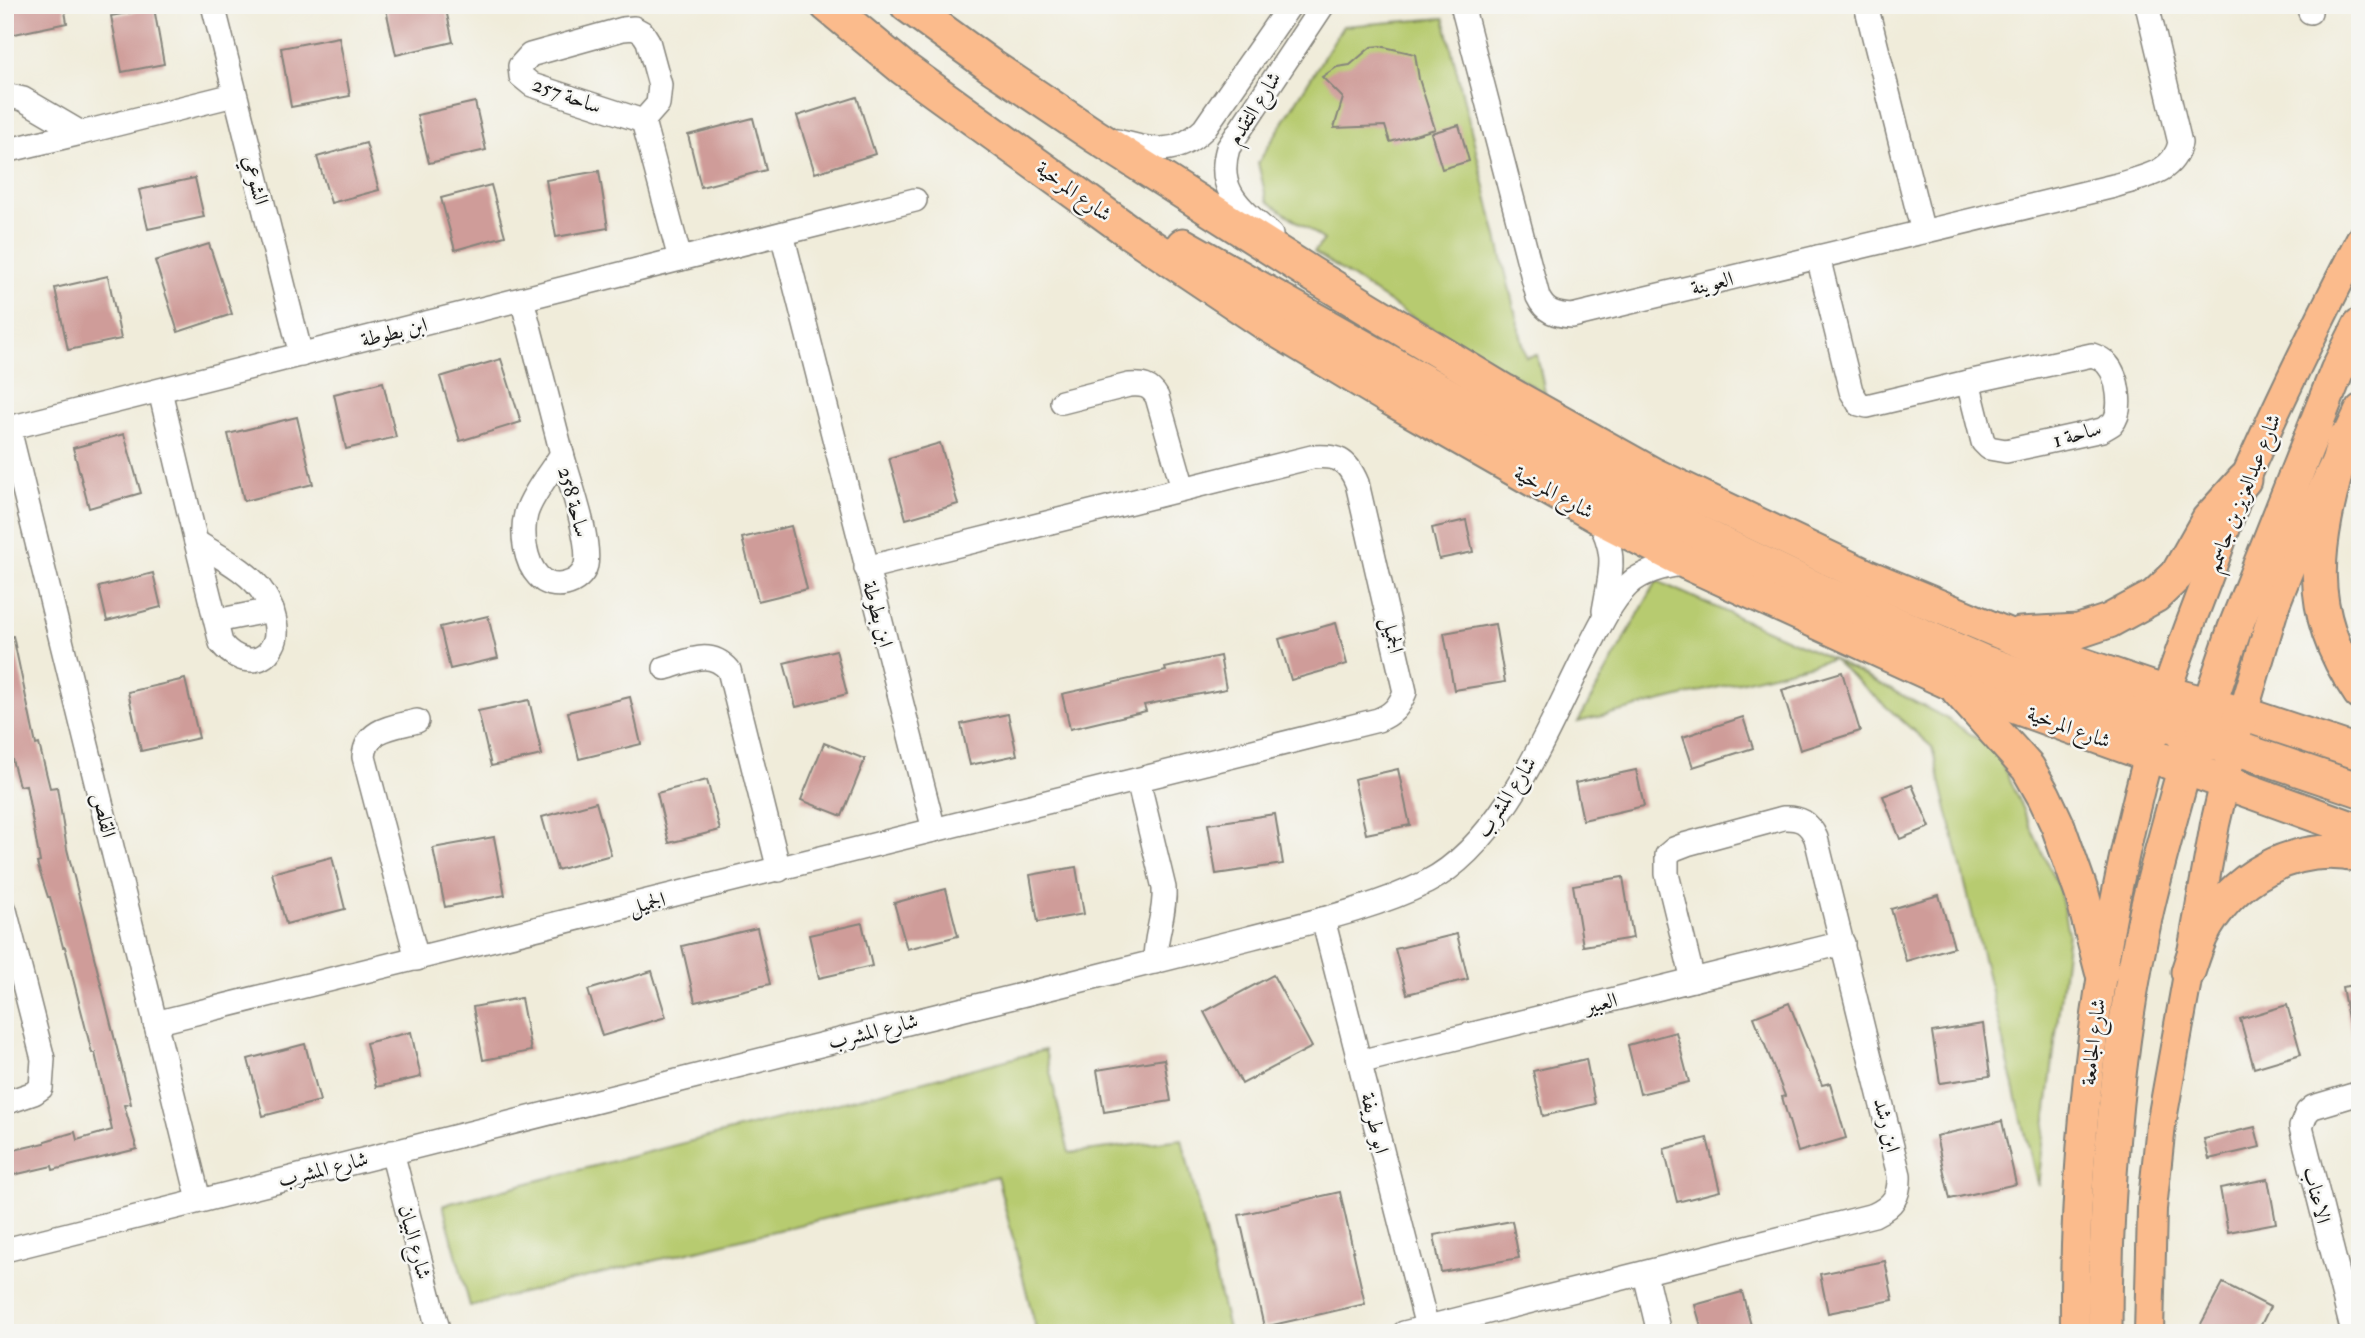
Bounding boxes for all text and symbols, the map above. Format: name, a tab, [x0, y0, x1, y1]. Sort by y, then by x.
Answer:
street label: شارع التقدم	[1221, 67, 1291, 152]
street label: ساحة 257	[529, 71, 605, 120]
street label: الشوعي	[233, 153, 275, 208]
street label: شارع المرخية	[1028, 155, 1117, 231]
street label: العوينة	[1688, 265, 1736, 302]
street label: ابن بطوطة	[358, 311, 430, 354]
street label: شارع عبدالعزيز بن جاسمم	[2199, 410, 2293, 579]
street label: ساحة 1	[2050, 415, 2105, 454]
street label: شارع المرخية	[1507, 460, 1598, 529]
street label: ساحة 258	[551, 464, 596, 540]
street label: ابن بطوطة	[856, 578, 899, 650]
street label: الجميل	[1374, 614, 1410, 656]
street label: شارع المرخية	[2022, 700, 2114, 759]
street label: شارع المشرب	[1470, 751, 1546, 845]
street label: القلص	[85, 790, 122, 840]
street label: الجميل	[626, 886, 668, 922]
street label: العبير	[1580, 986, 1620, 1021]
street label: شارع الجامعة	[2075, 997, 2116, 1088]
street label: شارع المشرب	[825, 1007, 922, 1060]
street label: ابو طريفة	[1354, 1090, 1395, 1156]
street label: ابن رشد	[1867, 1095, 1906, 1155]
street label: شارع المشرب	[275, 1145, 372, 1198]
street label: الاعناب	[2296, 1164, 2337, 1226]
street label: شارع البيان	[388, 1202, 437, 1283]

